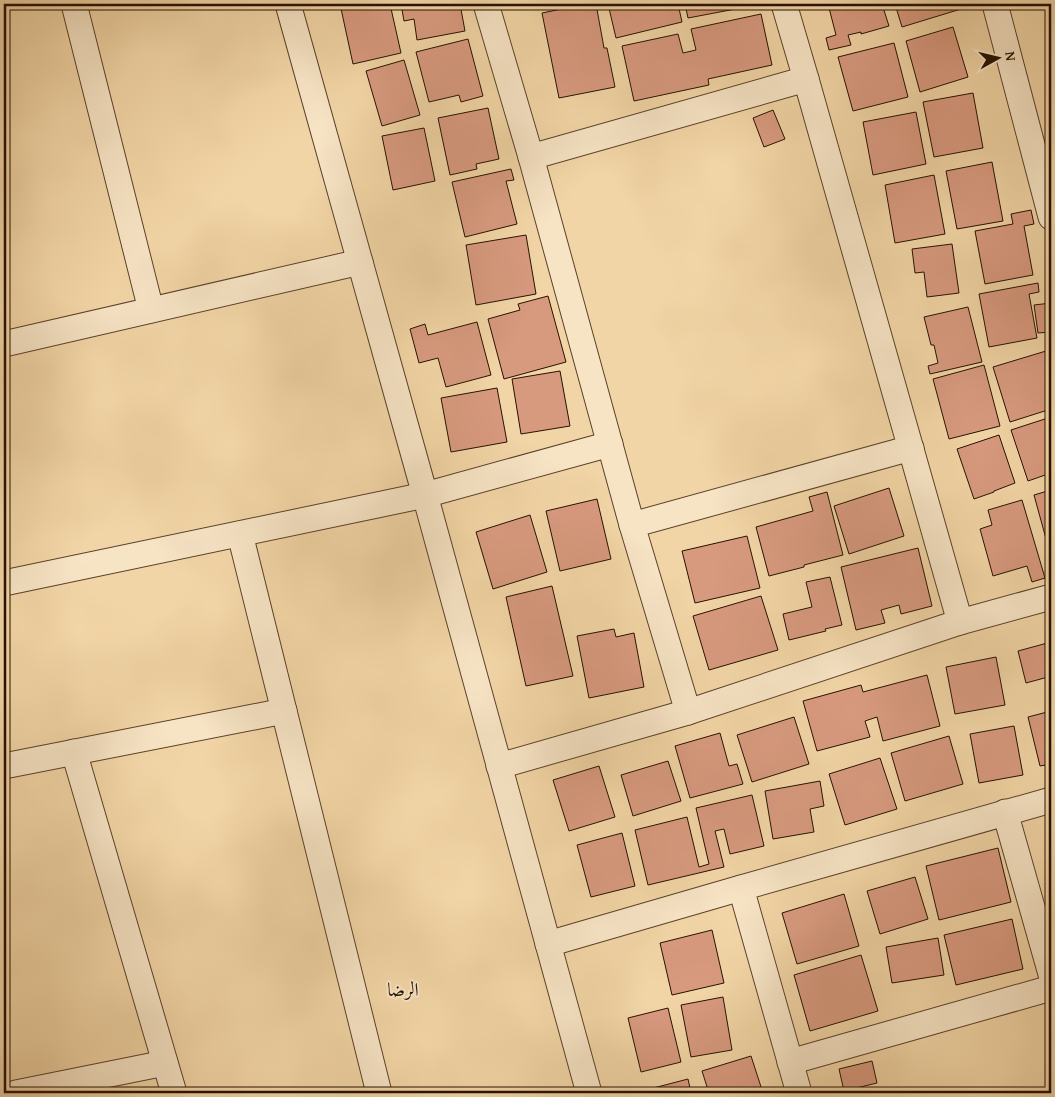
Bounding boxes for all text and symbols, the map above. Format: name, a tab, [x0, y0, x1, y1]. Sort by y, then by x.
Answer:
north arrow	[972, 32, 1022, 82]
text: N	[1000, 50, 1022, 63]
district label: الرضا	[387, 975, 419, 1003]

